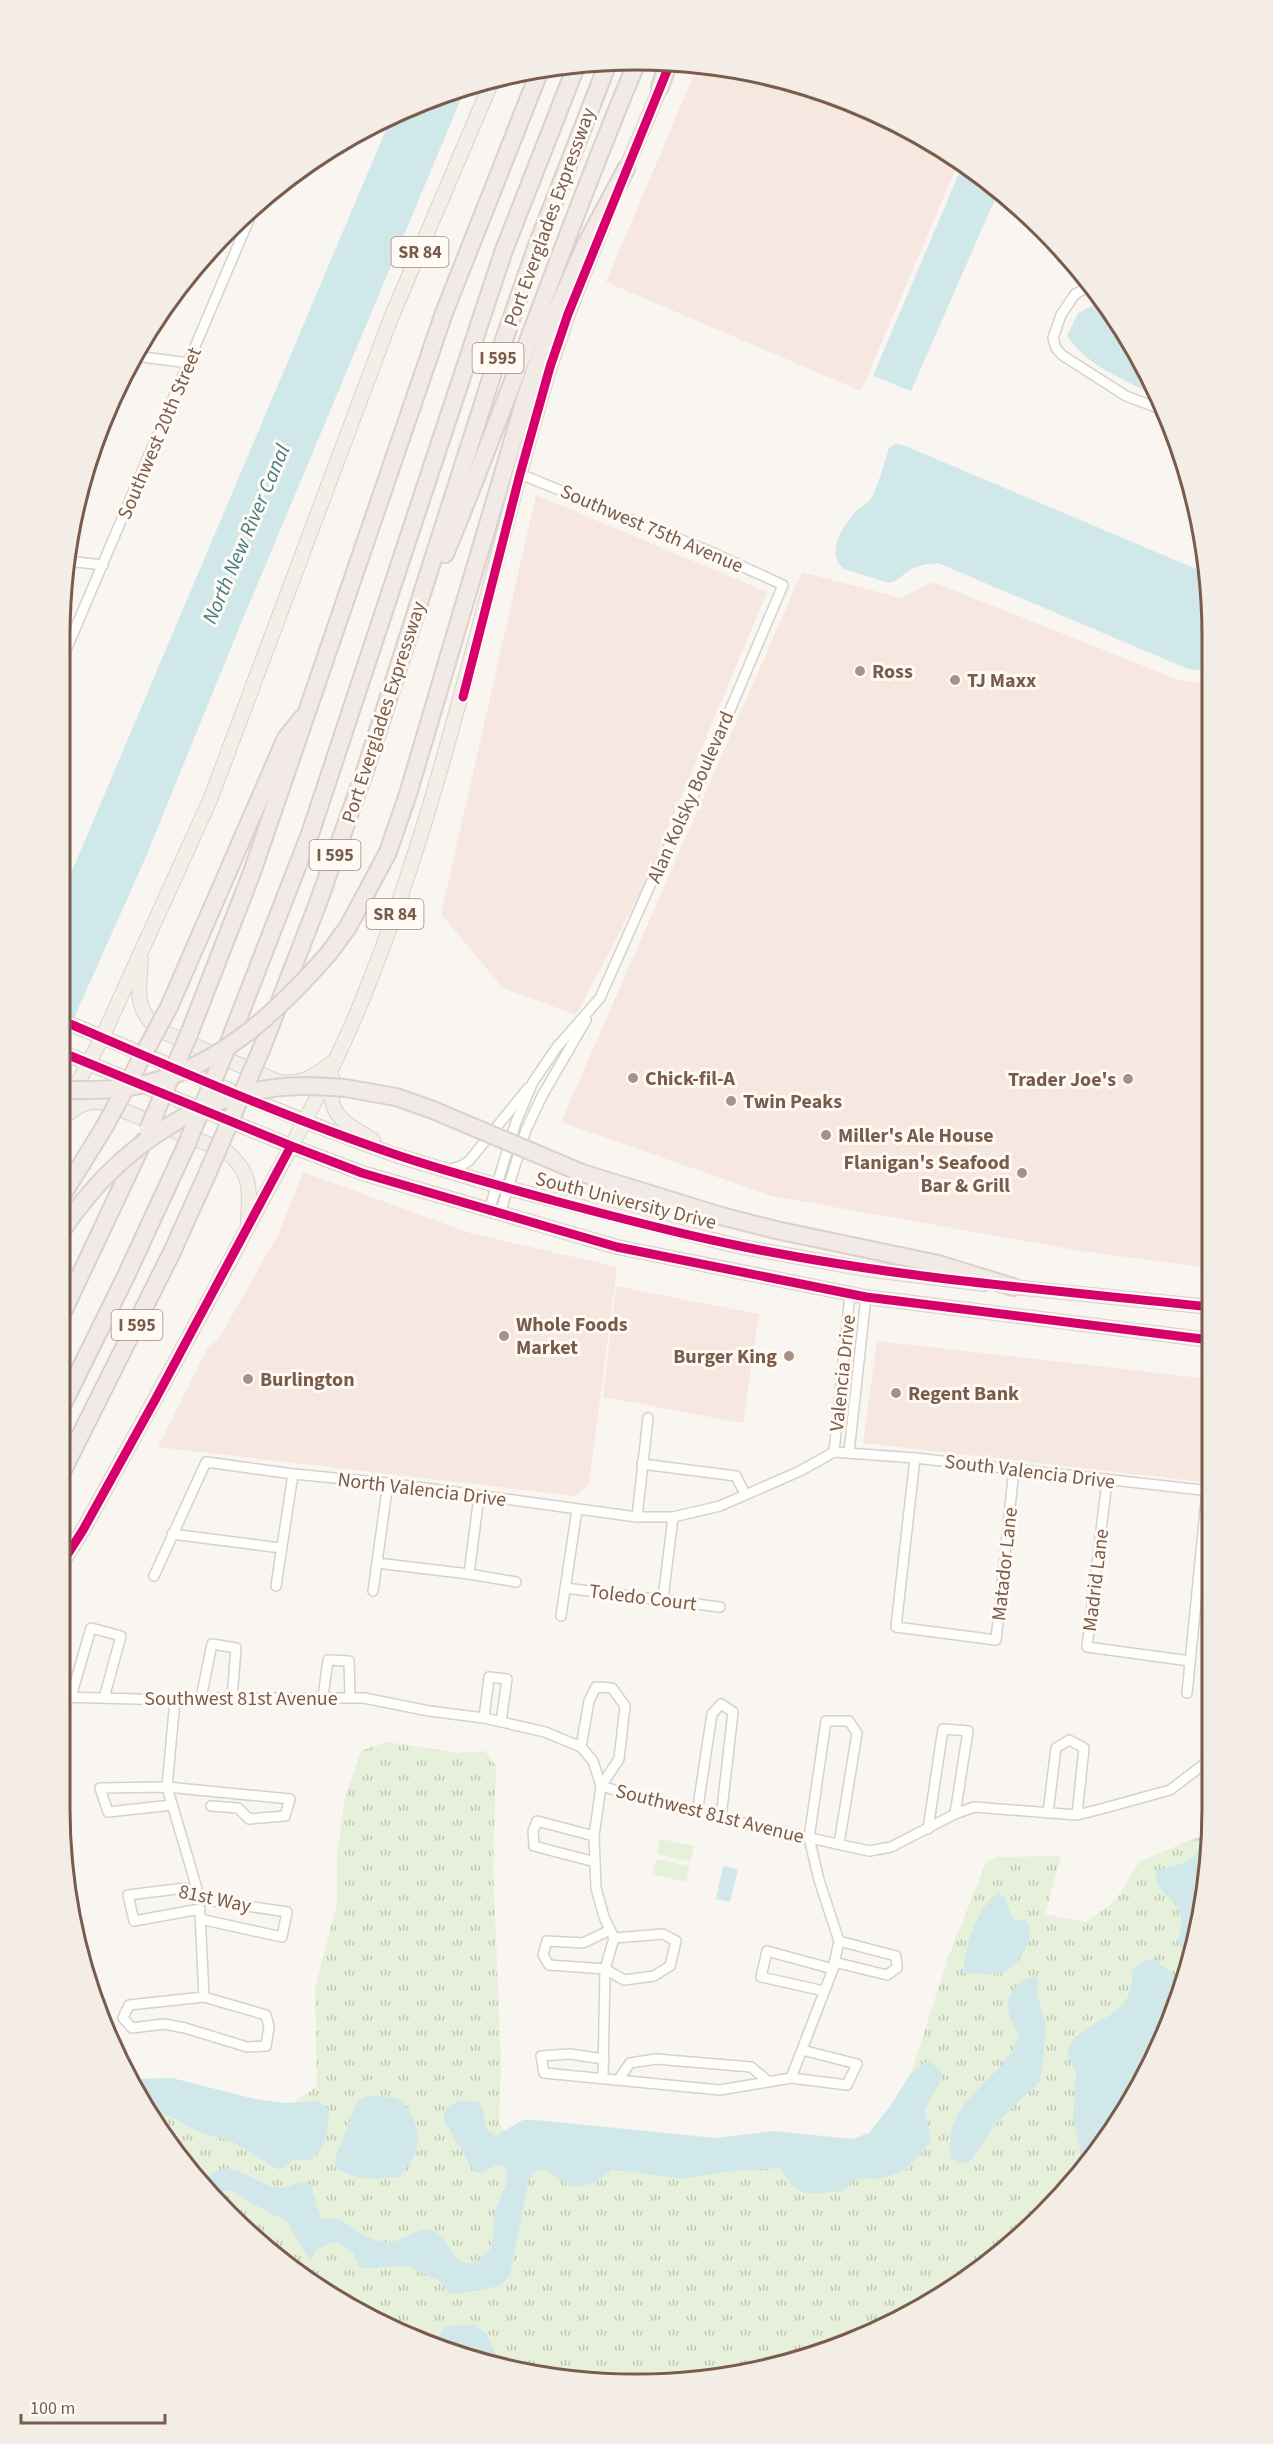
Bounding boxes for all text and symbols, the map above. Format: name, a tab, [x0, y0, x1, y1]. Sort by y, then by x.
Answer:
street label: Port Everglades Expressway	[497, 103, 603, 331]
road number: SR 84	[392, 237, 448, 267]
street label: Southwest 20th Street	[111, 343, 209, 524]
road number: I 595	[472, 343, 524, 373]
water label: North New River Canal	[195, 439, 298, 628]
street label: Southwest 75th Avenue	[556, 478, 747, 580]
street label: Port Everglades Expressway	[335, 597, 433, 827]
place label: Ross	[872, 658, 913, 686]
marker: Ross	[853, 664, 867, 678]
place label: TJ Maxx	[967, 667, 1036, 695]
marker: TJ Maxx	[948, 673, 962, 687]
street label: Alan Kolsky Boulevard	[640, 707, 741, 888]
road number: I 595	[310, 840, 360, 870]
road number: SR 84	[366, 899, 424, 929]
place label: Chick-fil-A	[645, 1065, 736, 1093]
place label: Trader Joe's	[1008, 1066, 1116, 1094]
marker: Chick-fil-A	[626, 1071, 640, 1085]
marker: Trader Joe's	[1121, 1072, 1135, 1086]
place label: Twin Peaks	[743, 1088, 842, 1116]
marker: Twin Peaks	[724, 1094, 738, 1108]
place label: Miller's Ale House	[838, 1122, 994, 1150]
marker: Miller's Ale House	[819, 1128, 833, 1142]
place label: Flanigan's Seafood Bar & Grill	[843, 1149, 1010, 1200]
street label: South University Drive	[532, 1165, 719, 1237]
marker: Flanigan's Seafood Bar & Grill	[1015, 1166, 1029, 1180]
road number: I 595	[112, 1310, 162, 1340]
place label: Whole Foods Market	[516, 1311, 628, 1362]
street label: Valencia Drive	[823, 1313, 863, 1433]
marker: Whole Foods Market	[497, 1329, 511, 1343]
place label: Burger King	[673, 1343, 777, 1371]
marker: Burger King	[782, 1349, 796, 1363]
place label: Burlington	[260, 1366, 355, 1394]
marker: Burlington	[241, 1372, 255, 1386]
place label: Regent Bank	[908, 1380, 1019, 1408]
marker: Regent Bank	[889, 1386, 903, 1400]
street label: South Valencia Drive	[943, 1448, 1117, 1496]
street label: North Valencia Drive	[336, 1466, 508, 1514]
street label: Matador Lane	[985, 1506, 1025, 1622]
street label: Madrid Lane	[1076, 1527, 1116, 1633]
street label: Toledo Court	[588, 1578, 698, 1619]
street label: Southwest 81st Avenue	[144, 1685, 338, 1713]
street label: Southwest 81st Avenue	[613, 1777, 807, 1851]
street label: 81st Way	[176, 1878, 254, 1920]
scale bar	[21, 2387, 165, 2425]
text: 100 m	[30, 2396, 75, 2421]

